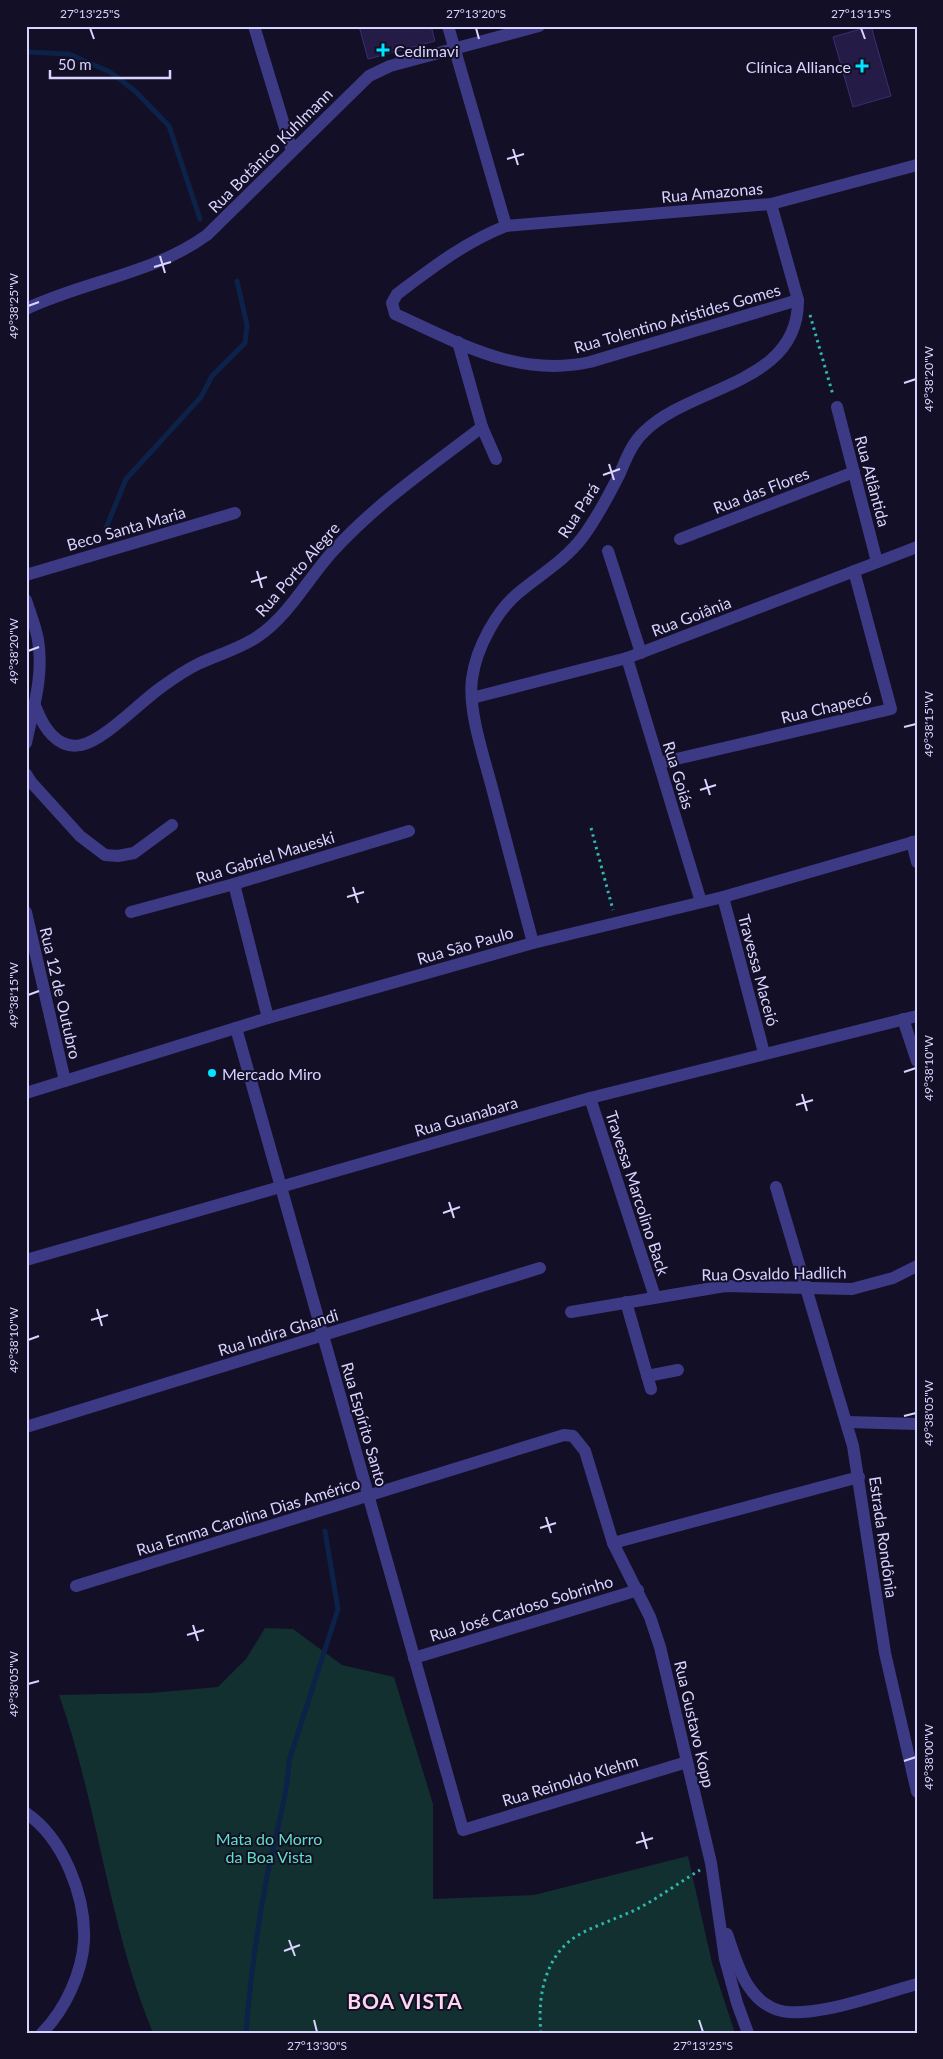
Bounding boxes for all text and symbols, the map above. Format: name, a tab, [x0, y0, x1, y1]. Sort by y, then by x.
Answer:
text: 27°13'25"S	[60, 6, 120, 21]
text: 27°13'20"S	[446, 6, 506, 21]
text: 27°13'15"S	[831, 6, 891, 21]
place label: Cedimavi	[394, 41, 459, 60]
marker: Cedimavi	[376, 43, 390, 57]
scale bar	[50, 48, 170, 80]
text: 50 m	[58, 55, 92, 73]
place label: Clínica Alliance	[746, 57, 851, 76]
marker: Clínica Alliance	[855, 59, 869, 73]
street label: Rua Botânico Kuhlmann	[204, 84, 336, 216]
street label: Rua Amazonas	[660, 178, 764, 206]
text: 49°38'25"W	[6, 272, 21, 339]
street label: Rua Tolentino Aristides Gomes	[571, 279, 783, 357]
text: 49°38'20"W	[921, 345, 936, 412]
street label: Rua Atlântida	[852, 433, 894, 529]
street label: Rua das Flores	[710, 463, 812, 517]
street label: Rua Pará	[553, 479, 603, 541]
street label: Beco Santa Maria	[64, 502, 188, 554]
street label: Rua Porto Alegre	[251, 518, 343, 620]
street label: Rua Goiânia	[648, 592, 734, 640]
text: 49°38'20"W	[6, 617, 21, 684]
street label: Rua Chapecó	[779, 687, 873, 727]
text: 49°38'15"W	[921, 690, 936, 757]
street label: Rua Goiás	[660, 739, 698, 811]
street label: Rua Gabriel Maueski	[193, 827, 337, 887]
street label: Travessa Maceió	[735, 912, 783, 1028]
street label: Rua São Paulo	[415, 922, 515, 968]
street label: Rua 12 de Outubro	[37, 925, 85, 1061]
text: 49°38'15"W	[6, 961, 21, 1028]
text: 49°38'10"W	[921, 1034, 936, 1101]
place label: Mercado Miro	[222, 1064, 321, 1083]
marker: Mercado Miro	[206, 1067, 218, 1079]
street label: Rua Guanabara	[412, 1092, 520, 1140]
street label: Travessa Marcolino Back	[602, 1108, 674, 1278]
street label: Rua Osvaldo Hadlich	[701, 1262, 847, 1284]
street label: Rua Indira Ghandi	[216, 1305, 340, 1359]
text: 49°38'10"W	[6, 1306, 21, 1373]
street label: Rua Espírito Santo	[338, 1360, 392, 1488]
text: 49°38'05"W	[921, 1379, 936, 1446]
street label: Rua Emma Carolina Dias Américo	[134, 1473, 362, 1559]
street label: Estrada Rondônia	[866, 1475, 902, 1599]
street label: Rua José Cardoso Sobrinho	[427, 1571, 615, 1645]
text: 49°38'05"W	[6, 1650, 21, 1717]
street label: Rua Gustavo Kopp	[671, 1659, 719, 1789]
text: 49°38'00"W	[921, 1723, 936, 1790]
street label: Rua Reinoldo Klehm	[500, 1750, 640, 1810]
park label: Mata do Morro da Boa Vista	[216, 1829, 322, 1866]
district label: BOA VISTA	[347, 1988, 463, 2013]
text: 27°13'30"S	[287, 2038, 347, 2053]
text: 27°13'25"S	[673, 2038, 733, 2053]

